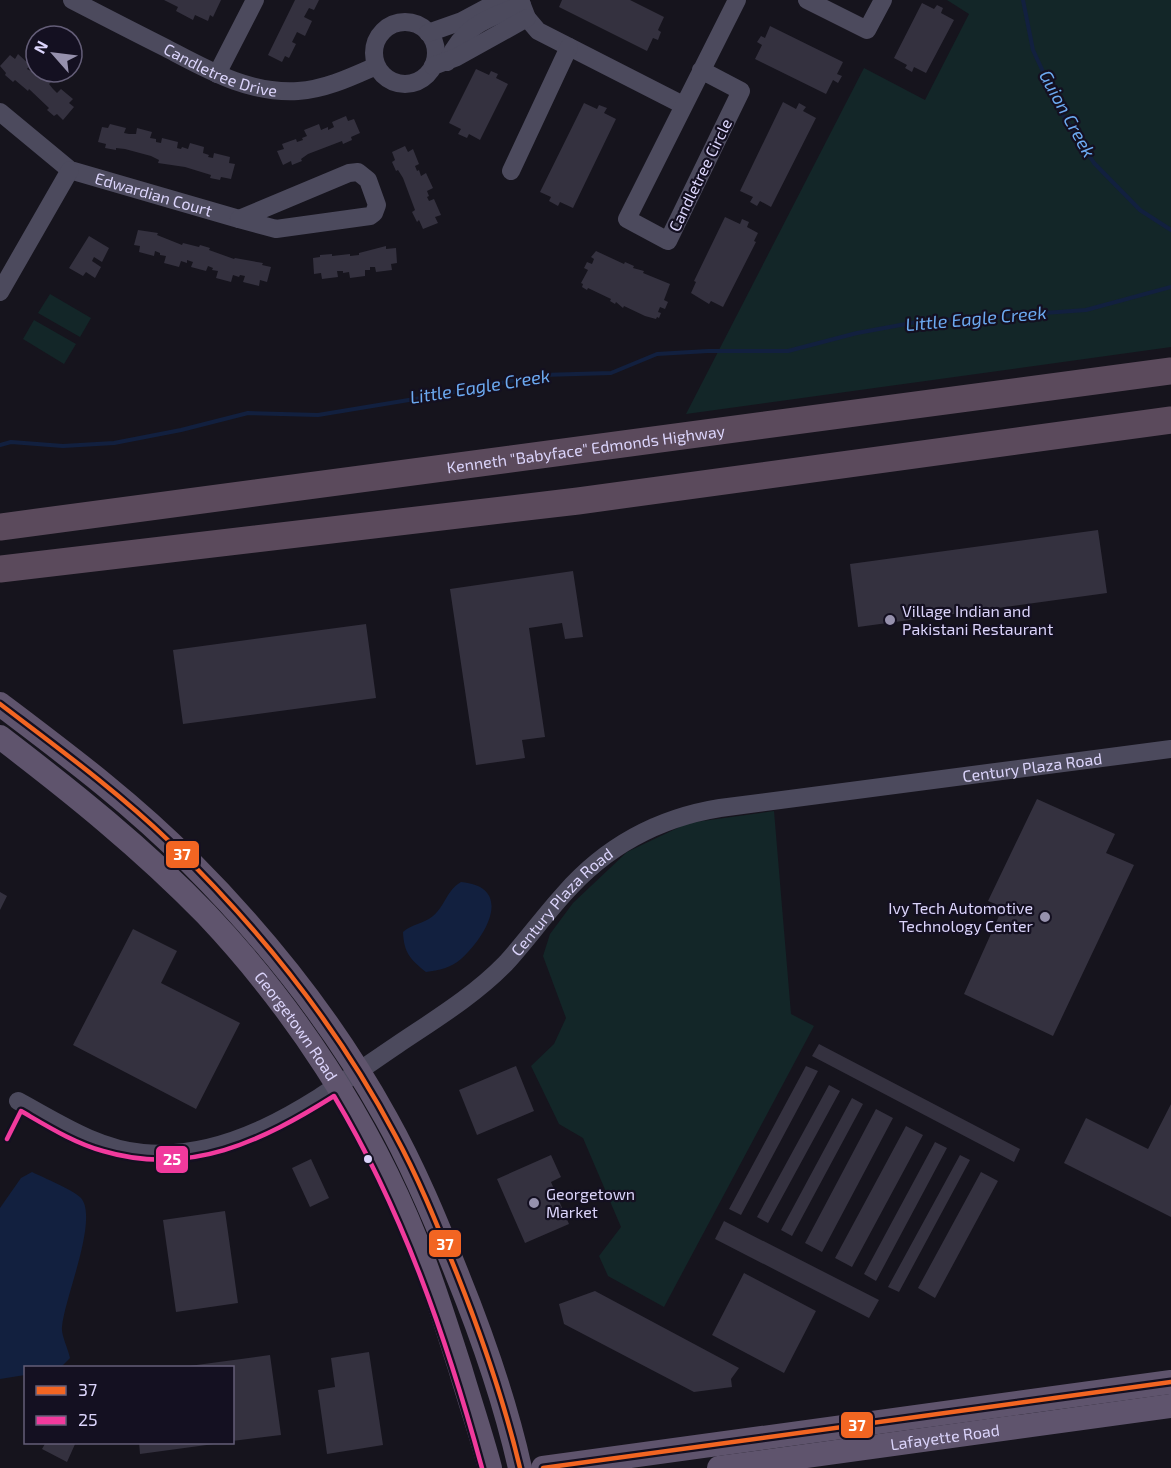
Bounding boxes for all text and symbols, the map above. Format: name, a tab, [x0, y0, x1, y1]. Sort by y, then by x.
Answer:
north arrow	[24, 24, 84, 84]
text: N	[29, 37, 51, 56]
street label: Candletree Drive	[161, 39, 278, 100]
water label: Guion Creek	[1035, 66, 1101, 161]
street label: Candletree Circle	[664, 115, 735, 234]
street label: Edwardian Court	[93, 168, 215, 220]
water label: Little Eagle Creek	[904, 301, 1047, 335]
water label: Little Eagle Creek	[408, 364, 551, 408]
street label: Kenneth "Babyface" Edmonds Highway	[445, 420, 727, 476]
place label: Village Indian and Pakistani Restaurant	[902, 601, 1053, 638]
marker: Village Indian and Pakistani Restaurant	[883, 613, 897, 627]
street label: Century Plaza Road	[961, 748, 1103, 785]
line badge: 37	[165, 840, 200, 869]
street label: Century Plaza Road	[507, 843, 616, 959]
text: 37	[173, 844, 191, 863]
place label: Ivy Tech Automotive Technology Center	[888, 898, 1034, 935]
marker: Ivy Tech Automotive Technology Center	[1038, 910, 1052, 924]
street label: Georgetown Road	[251, 967, 342, 1084]
line badge: 25	[155, 1145, 189, 1174]
text: 25	[163, 1149, 181, 1168]
unlabelled marker	[362, 1153, 374, 1165]
place label: Georgetown Market	[546, 1184, 635, 1221]
marker: Georgetown Market	[527, 1196, 541, 1210]
line badge: 37	[428, 1229, 462, 1258]
text: 37	[436, 1234, 454, 1253]
legend	[24, 1366, 234, 1444]
text: 37	[78, 1378, 97, 1400]
text: 25	[78, 1408, 98, 1430]
line badge: 37	[840, 1411, 874, 1439]
text: 37	[848, 1415, 866, 1434]
street label: Lafayette Road	[889, 1420, 1001, 1453]

